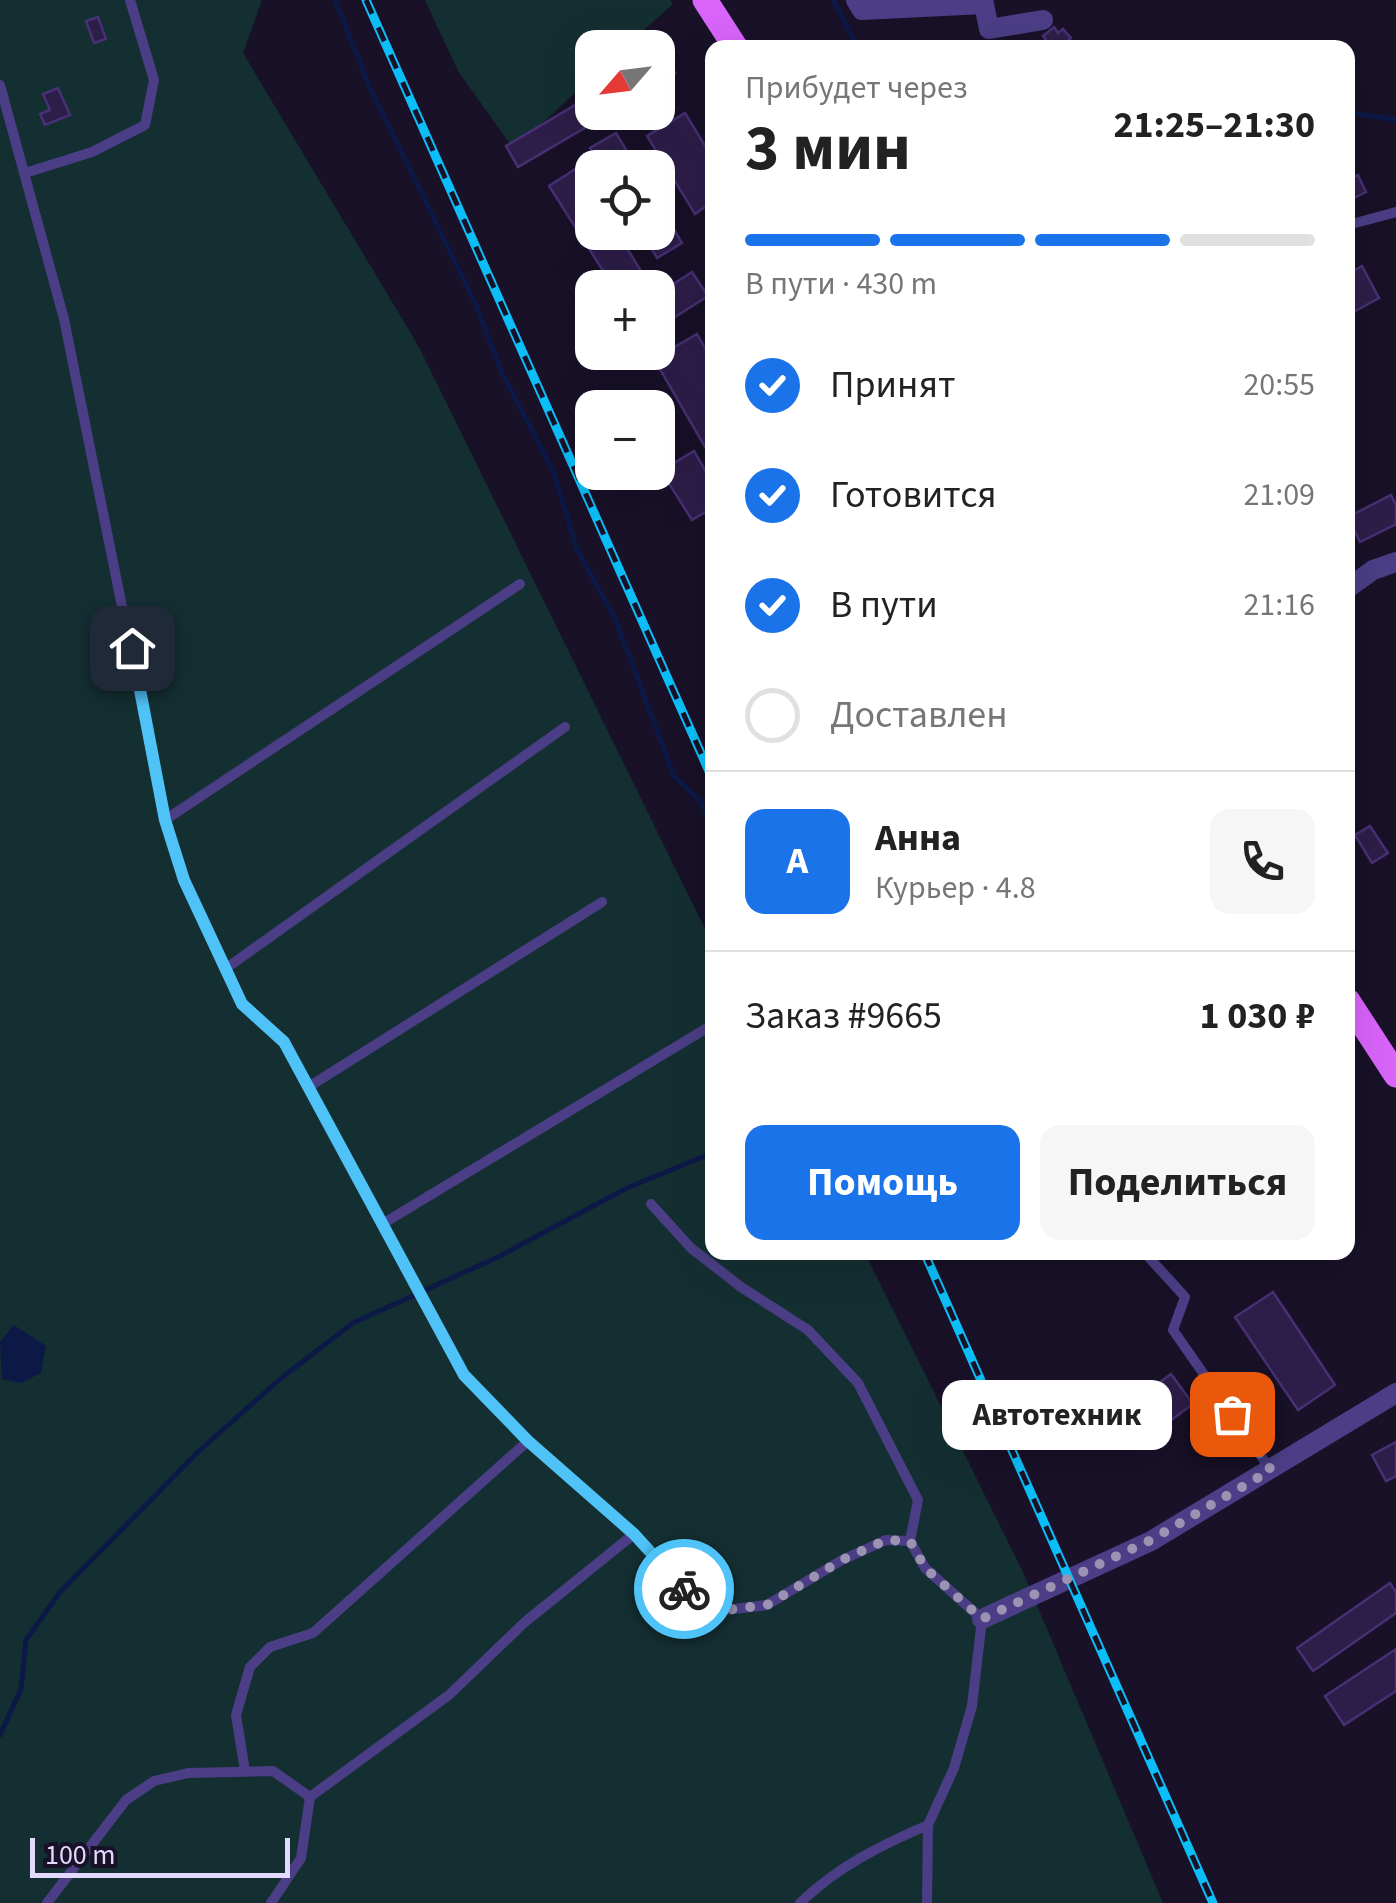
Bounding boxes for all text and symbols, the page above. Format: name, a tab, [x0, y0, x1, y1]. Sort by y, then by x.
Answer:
north arrow	[575, 30, 675, 130]
map controls	[575, 30, 675, 490]
text: Прибудет через	[745, 65, 968, 111]
text: 21:25–21:30	[1113, 98, 1315, 152]
text: 3 мин	[745, 102, 911, 195]
button: locate	[575, 150, 675, 250]
text: В пути · 430 m	[745, 261, 937, 307]
button: +	[575, 270, 675, 370]
icon: check	[745, 358, 800, 413]
text: Принят	[830, 358, 955, 412]
text: 20:55	[1243, 362, 1315, 408]
button: −	[575, 390, 675, 490]
icon: check	[745, 468, 800, 523]
text: Готовится	[830, 468, 997, 522]
text: 21:09	[1243, 472, 1315, 518]
icon: check	[745, 578, 800, 633]
text: В пути	[830, 578, 938, 632]
text: 21:16	[1243, 582, 1315, 628]
pin	[90, 606, 175, 691]
icon: home	[105, 621, 160, 676]
text: Доставлен	[830, 688, 1008, 742]
button: phone	[1210, 809, 1315, 914]
text: Анна	[875, 811, 961, 865]
text: А	[787, 834, 808, 888]
text: Курьер · 4.8	[875, 865, 1036, 911]
text: Заказ #9665	[745, 989, 942, 1043]
text: 1 030 ₽	[1199, 989, 1315, 1043]
button: Помощь	[745, 1125, 1020, 1240]
button: Поделиться	[1040, 1125, 1315, 1240]
pin	[1190, 1372, 1275, 1457]
callout: Автотехник	[942, 1379, 1172, 1449]
icon: bag	[1205, 1387, 1260, 1442]
text: Автотехник	[973, 1392, 1141, 1438]
courier	[634, 1539, 734, 1639]
icon: bike	[657, 1562, 712, 1617]
scale bar	[30, 1833, 290, 1878]
text: 100 m	[45, 1835, 116, 1875]

